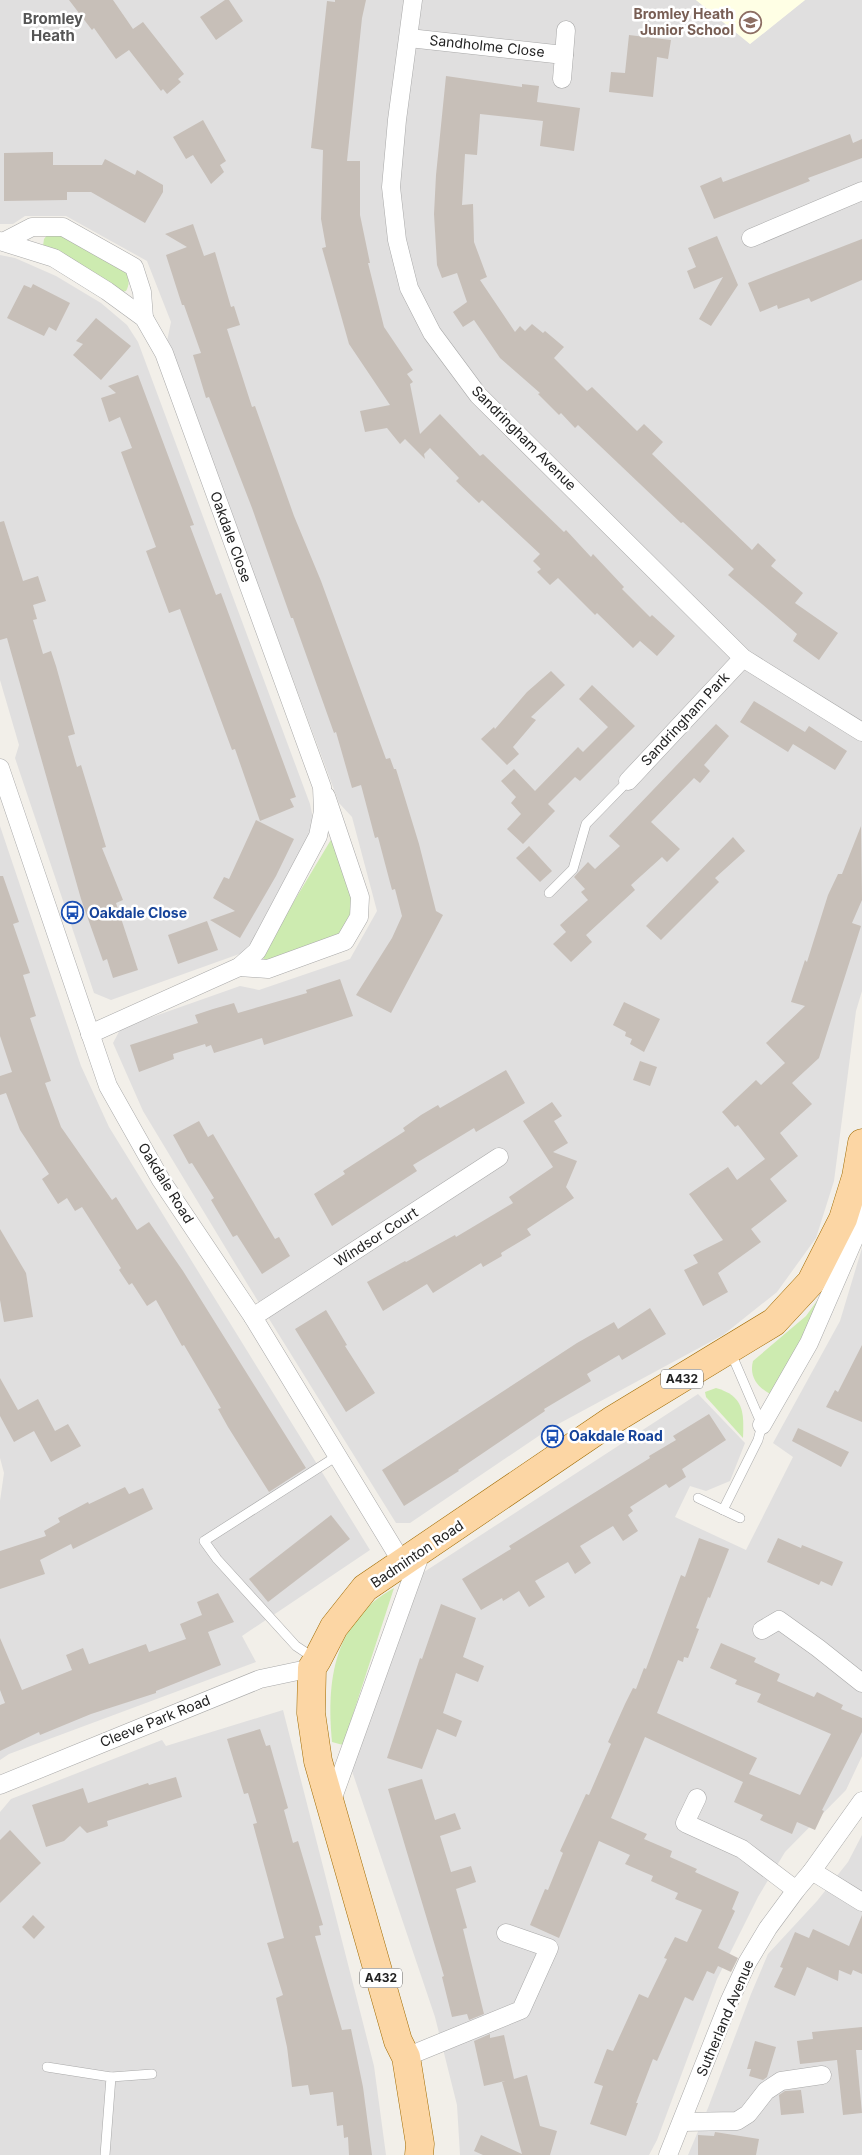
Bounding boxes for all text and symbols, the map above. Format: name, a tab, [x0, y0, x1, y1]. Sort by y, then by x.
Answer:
place label: Bromley Heath Junior School	[633, 5, 734, 38]
district label: Bromley Heath	[23, 9, 83, 45]
school or university icon: Bromley Heath Junior School	[738, 10, 762, 34]
street label: Sandholme Close	[429, 31, 545, 60]
street label: Sandringham Avenue	[469, 382, 580, 493]
street label: Oakdale Close	[207, 489, 256, 585]
street label: Sandringham Park	[637, 668, 733, 769]
bus stop icon: Oakdale Close	[61, 901, 85, 925]
place label: Oakdale Close	[89, 904, 187, 921]
street label: Oakdale Road	[135, 1139, 198, 1226]
street label: Windsor Court	[331, 1203, 421, 1270]
road number: A432	[661, 1370, 703, 1388]
bus stop icon: Oakdale Road	[541, 1424, 565, 1448]
place label: Oakdale Road	[569, 1427, 663, 1444]
street label: Badminton Road	[367, 1516, 466, 1591]
street label: Cleeve Park Road	[97, 1691, 212, 1750]
street label: Sutherland Avenue	[692, 1957, 757, 2079]
road number: A432	[360, 1969, 402, 1988]

